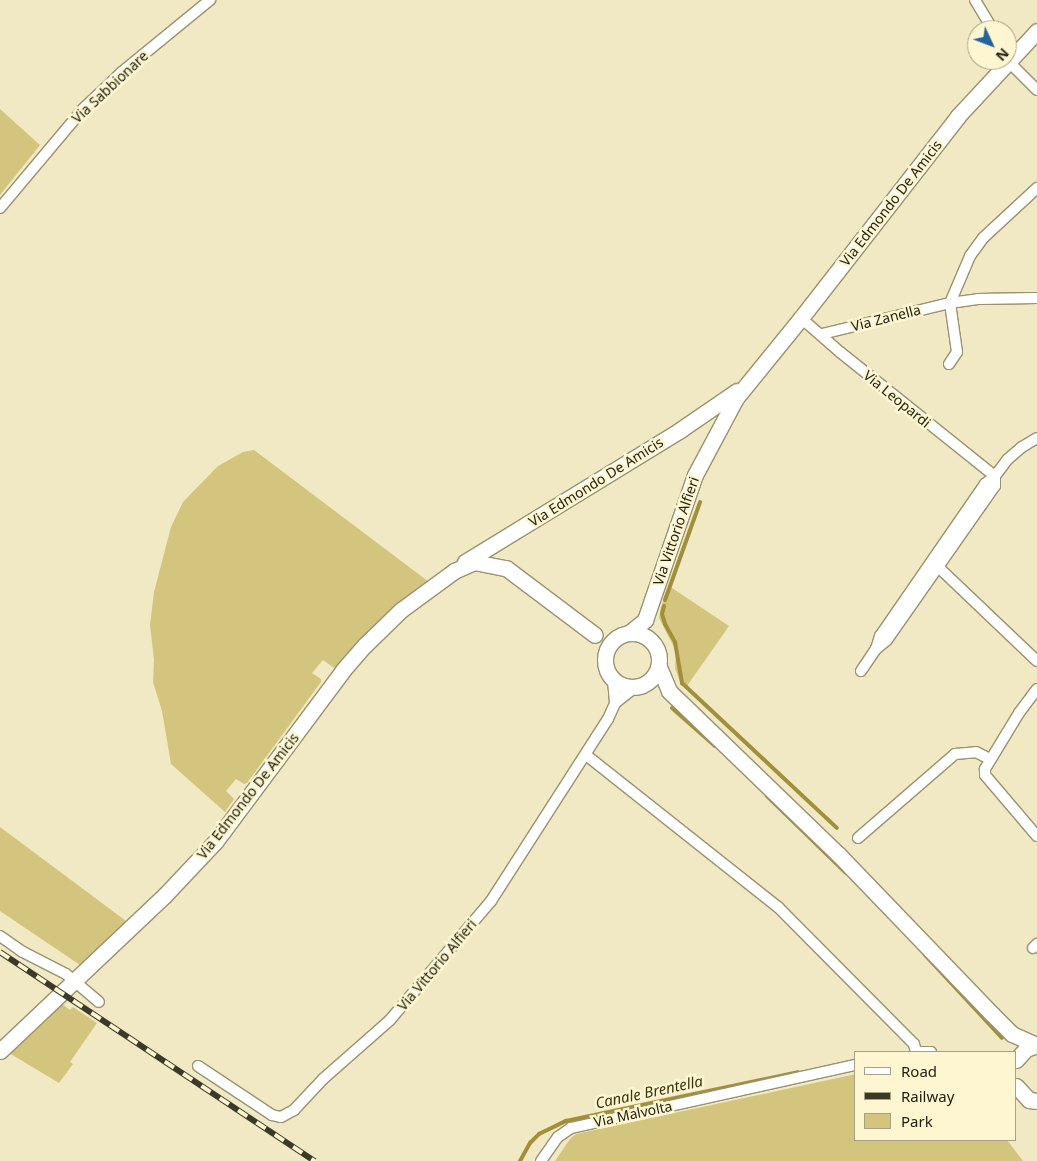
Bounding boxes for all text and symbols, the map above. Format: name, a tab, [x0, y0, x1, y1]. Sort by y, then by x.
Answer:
north arrow	[967, 20, 1017, 70]
text: N	[992, 44, 1013, 66]
street label: Via Sabbionare	[68, 47, 152, 127]
street label: Via Edmondo De Amicis	[837, 137, 945, 269]
street label: Via Zanella	[850, 301, 922, 335]
street label: Via Leopardi	[860, 367, 934, 431]
street label: Via Edmondo De Amicis	[526, 434, 666, 530]
street label: Via Vittorio Alfieri	[650, 474, 702, 588]
street label: Via Edmondo De Amicis	[194, 730, 302, 862]
street label: Via Vittorio Alfieri	[394, 916, 480, 1014]
legend	[854, 1051, 1017, 1141]
text: Road	[901, 1061, 937, 1081]
water label: Canale Brentella	[594, 1072, 704, 1112]
text: Railway	[901, 1086, 954, 1106]
street label: Via Malvolta	[592, 1097, 674, 1131]
text: Park	[901, 1111, 933, 1131]

